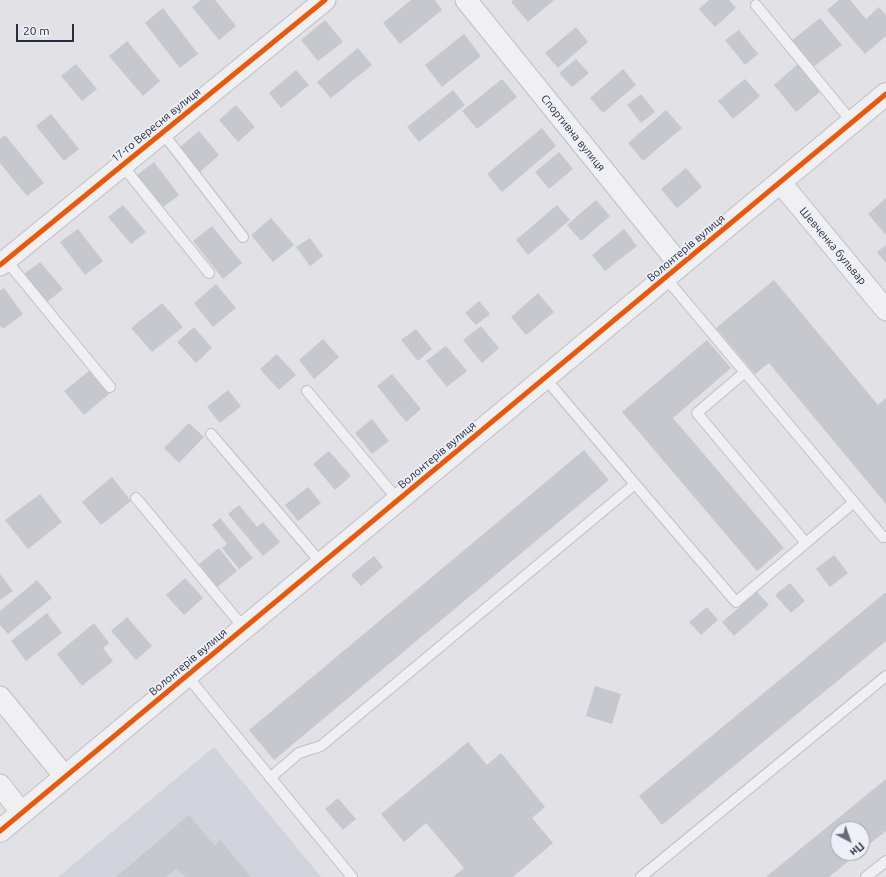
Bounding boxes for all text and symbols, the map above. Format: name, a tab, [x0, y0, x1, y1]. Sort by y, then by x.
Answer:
scale bar	[18, 16, 76, 42]
text: 20 m	[23, 24, 50, 37]
street label: 17-го Вересня вулиця	[109, 85, 203, 165]
street label: Спортивна вулиця	[538, 92, 608, 174]
street label: Шевченка бульвар	[797, 205, 869, 287]
street label: Волонтерів вулиця	[644, 212, 728, 284]
street label: Волонтерів вулиця	[395, 419, 479, 491]
street label: Волонтерів вулиця	[146, 626, 230, 698]
north arrow	[830, 821, 870, 861]
text: Пн	[848, 840, 867, 859]

